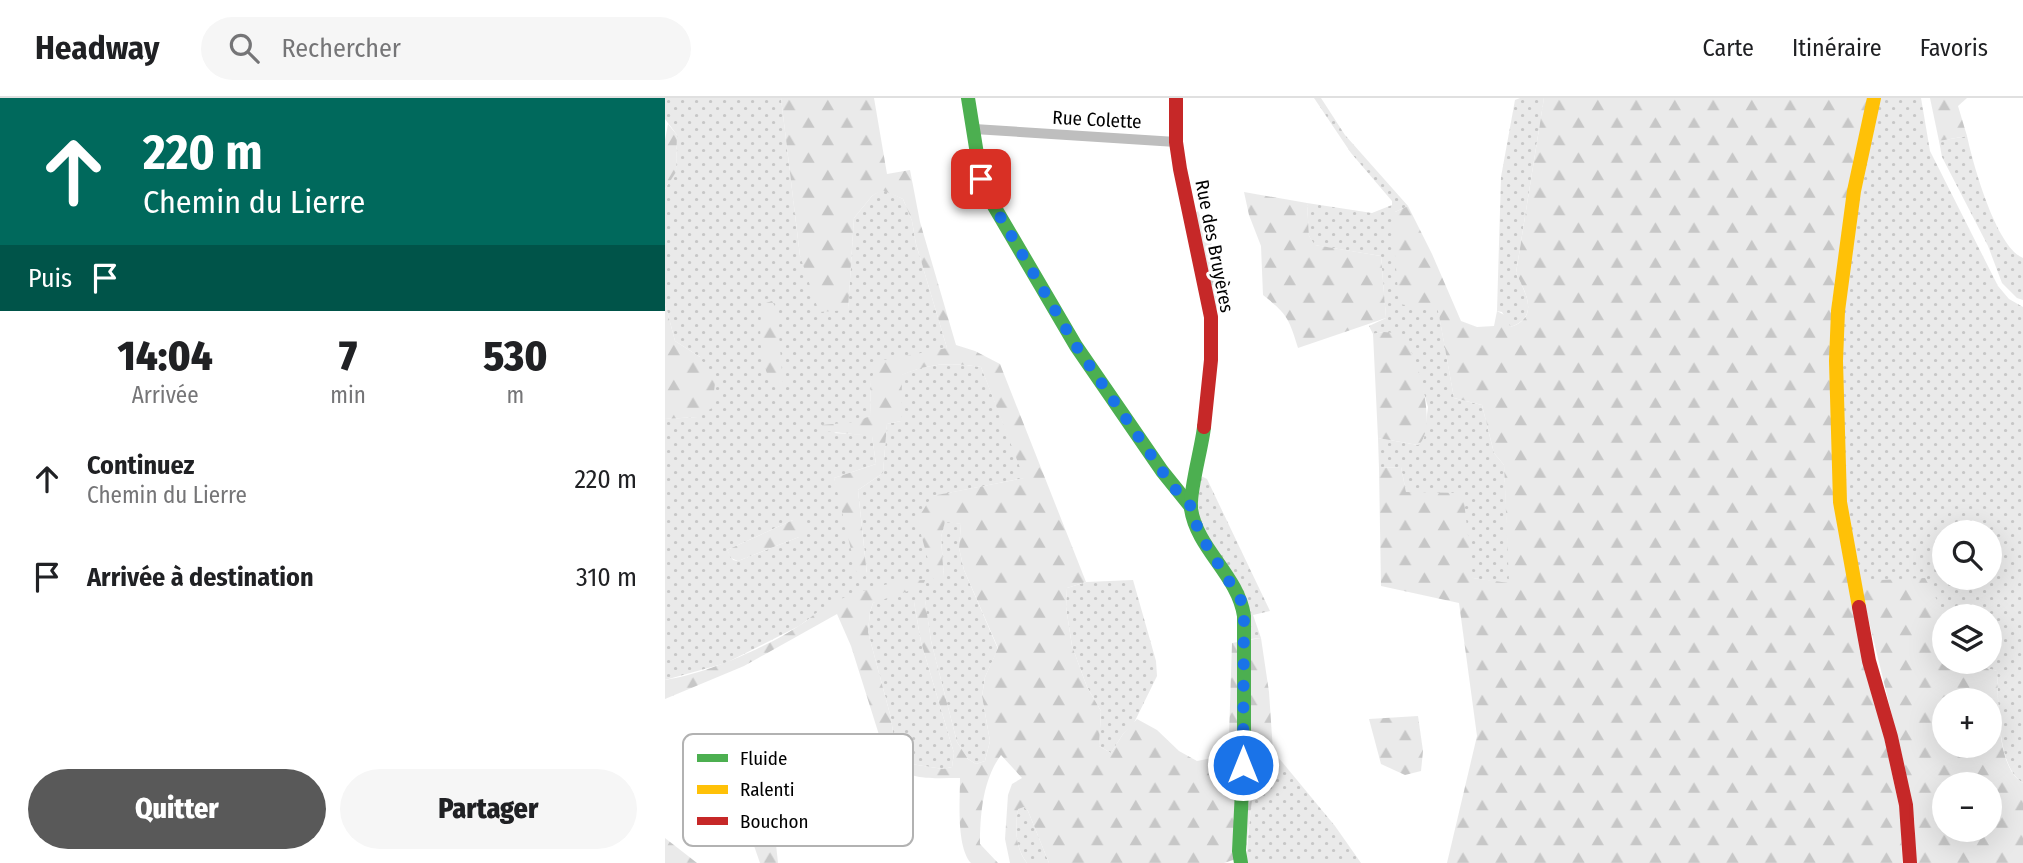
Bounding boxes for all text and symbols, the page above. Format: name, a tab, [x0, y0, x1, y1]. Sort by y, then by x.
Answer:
search box	[201, 17, 691, 80]
text: Headway	[35, 28, 159, 68]
icon: search	[225, 29, 263, 67]
text: Rechercher	[281, 33, 401, 64]
text: Carte	[1703, 34, 1754, 62]
text: Itinéraire	[1792, 34, 1882, 62]
text: Favoris	[1920, 34, 1988, 62]
street label: Rue Colette	[1052, 106, 1142, 133]
text: 220 m	[143, 123, 263, 182]
icon: ahead	[28, 126, 119, 217]
pin	[951, 149, 1011, 209]
icon: arrive	[962, 160, 1000, 198]
street label: Rue des Bruyères	[1190, 178, 1239, 314]
text: Chemin du Lierre	[143, 183, 365, 221]
icon: arrive	[86, 259, 124, 297]
text: Puis	[28, 263, 72, 294]
text: 14:04	[118, 331, 213, 381]
text: 7	[339, 331, 357, 381]
text: 530	[483, 331, 547, 381]
text: Arrivée	[132, 381, 199, 409]
text: min	[330, 381, 366, 409]
text: m	[507, 381, 524, 409]
text: Continuez	[87, 450, 194, 481]
icon: ahead	[28, 460, 66, 498]
text: 220 m	[574, 464, 637, 495]
text: Chemin du Lierre	[87, 481, 247, 509]
map controls	[1932, 520, 2002, 842]
button: search	[1932, 520, 2002, 590]
icon: arrive	[28, 558, 66, 596]
text: Arrivée à destination	[87, 562, 314, 593]
text: 310 m	[576, 562, 637, 593]
button: layers	[1932, 604, 2002, 674]
button: +	[1932, 688, 2002, 758]
position arrow	[1206, 728, 1280, 802]
legend	[683, 734, 913, 846]
text: Fluide	[740, 747, 787, 770]
button: Quitter	[28, 769, 326, 849]
button: Partager	[340, 769, 637, 849]
button: −	[1932, 772, 2002, 842]
text: Ralenti	[740, 778, 795, 801]
text: Bouchon	[740, 810, 808, 833]

